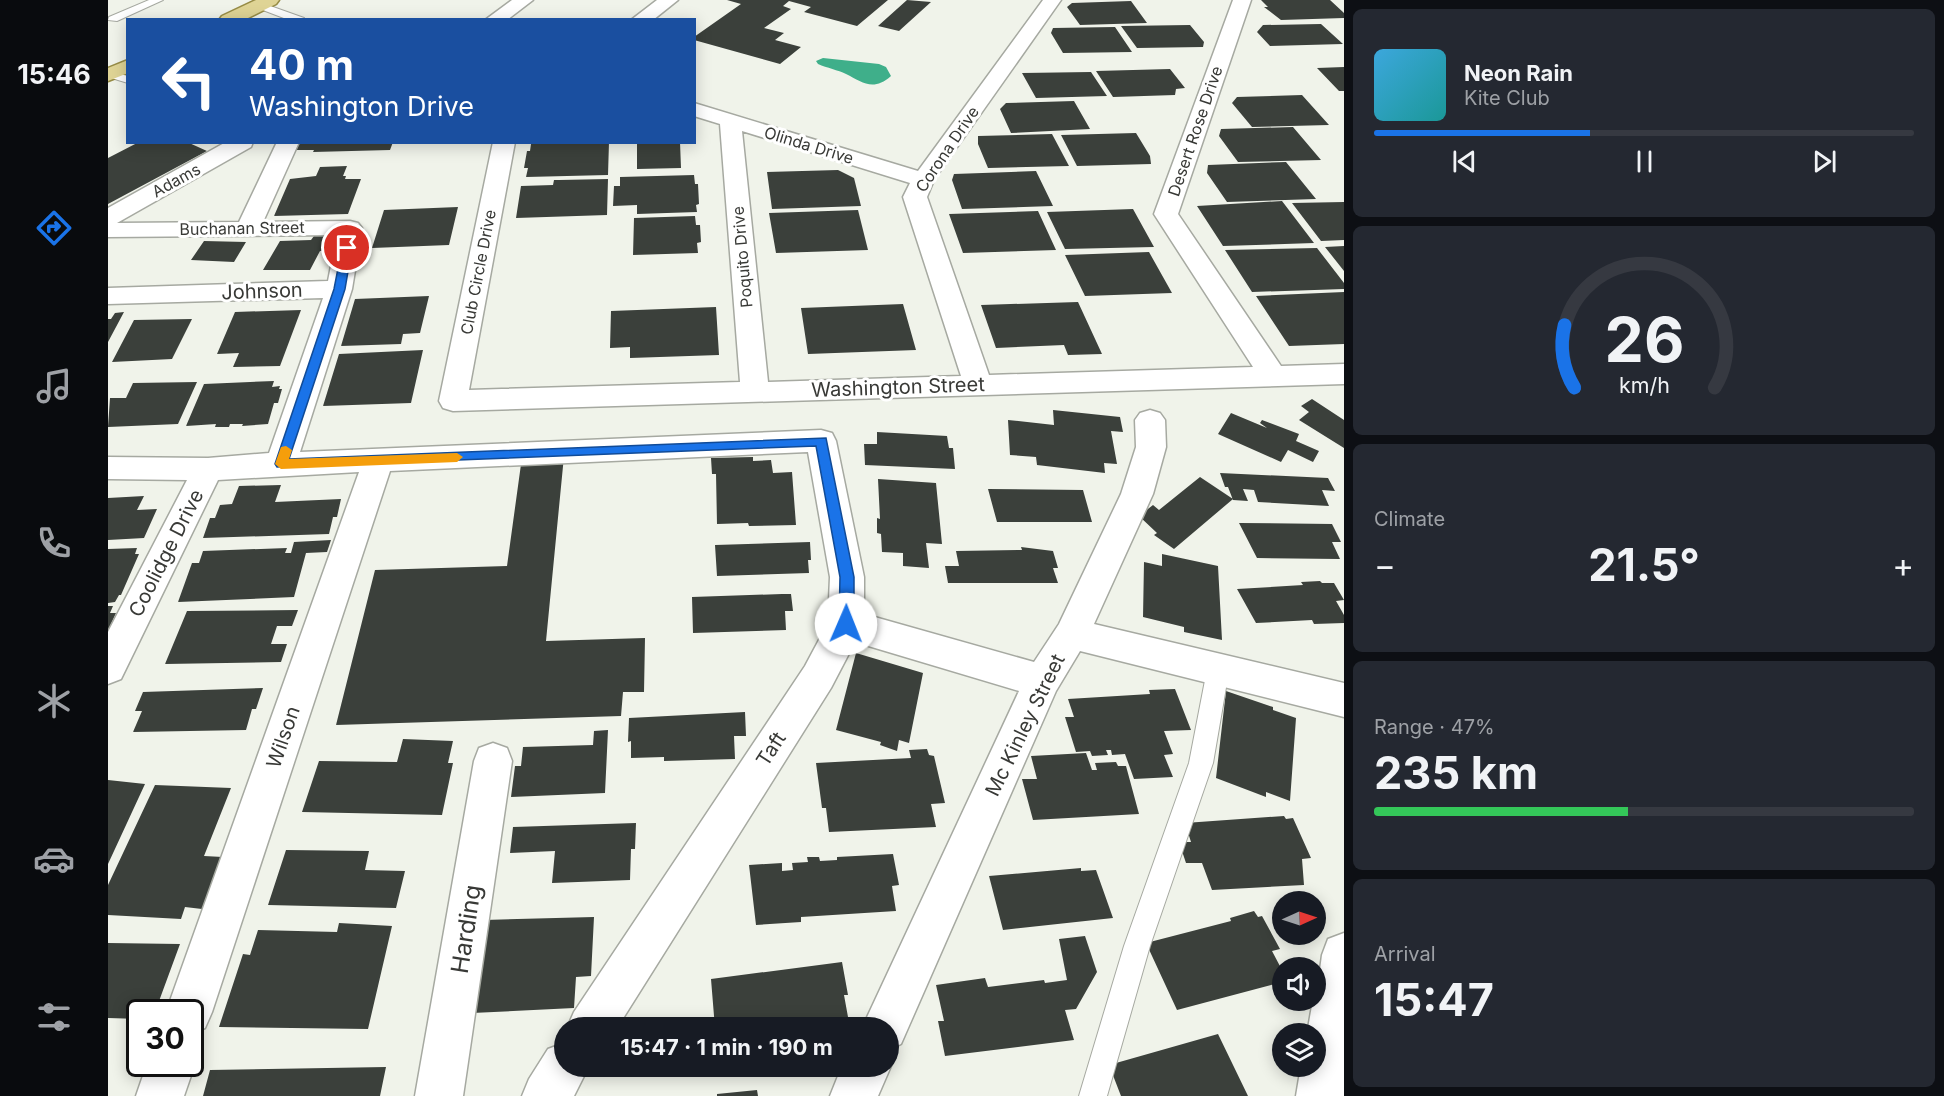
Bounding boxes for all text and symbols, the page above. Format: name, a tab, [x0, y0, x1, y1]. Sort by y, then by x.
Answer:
text: 40 m	[249, 39, 354, 90]
icon: left	[150, 42, 228, 120]
text: 15:46	[17, 58, 91, 91]
text: Neon Rain	[1464, 60, 1573, 86]
street label: Desert Rose Drive	[1163, 63, 1227, 199]
text: Kite Club	[1464, 86, 1550, 110]
text: Washington Drive	[249, 90, 474, 123]
street label: Corona Drive	[911, 102, 983, 196]
street label: Olinda Drive	[762, 122, 856, 168]
icon: previous	[1448, 145, 1481, 178]
icon: pause	[1628, 145, 1661, 178]
icon: next	[1808, 145, 1841, 178]
street label: Adams	[148, 159, 204, 201]
street label: Poquito Drive	[728, 205, 756, 309]
icon: directions	[33, 207, 75, 249]
street label: Club Circle Drive	[456, 208, 500, 336]
street label: Buchanan Street	[179, 217, 305, 239]
pin	[321, 222, 372, 273]
icon: arrive	[330, 231, 363, 264]
street label: Johnson	[221, 278, 303, 304]
text: 26	[1604, 302, 1684, 377]
icon: music	[33, 365, 75, 407]
street label: Washington Street	[811, 372, 986, 402]
text: km/h	[1619, 372, 1669, 398]
street label: Coolidge Drive	[124, 485, 208, 621]
text: Climate	[1374, 507, 1445, 531]
icon: phone	[33, 522, 75, 564]
text: 21.5°	[1588, 537, 1700, 592]
text: −	[1374, 545, 1396, 585]
text: +	[1892, 545, 1914, 585]
position arrow	[814, 592, 878, 656]
street label: Mc Kinley Street	[980, 650, 1070, 800]
icon: climate	[33, 680, 75, 722]
street label: Wilson	[261, 703, 305, 771]
text: Range · 47%	[1374, 715, 1495, 739]
street label: Taft	[751, 727, 791, 771]
text: 235 km	[1374, 745, 1538, 800]
icon: car	[33, 838, 75, 880]
street label: Harding	[445, 883, 487, 975]
north arrow	[1272, 891, 1326, 945]
map controls	[1272, 891, 1326, 1077]
text: Arrival	[1374, 942, 1436, 966]
button: sound	[1272, 957, 1326, 1011]
text: 15:47	[1374, 972, 1494, 1027]
icon: filters	[33, 996, 75, 1038]
speed limit sign: 30	[126, 999, 204, 1077]
button: layers	[1272, 1023, 1326, 1077]
text: 15:47 · 1 min · 190 m	[620, 1034, 833, 1060]

